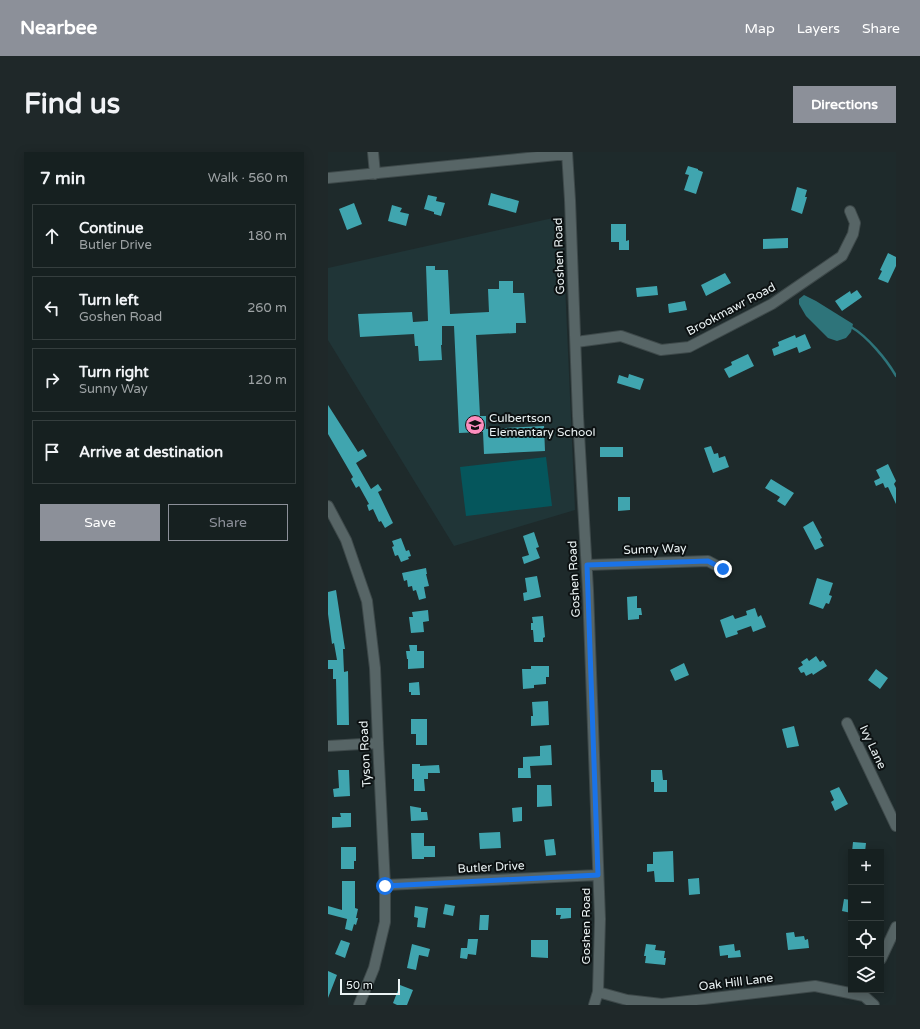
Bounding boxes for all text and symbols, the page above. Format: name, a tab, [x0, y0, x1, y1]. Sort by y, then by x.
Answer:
text: Nearbee	[20, 17, 97, 39]
text: Map	[745, 20, 775, 37]
text: Layers	[797, 20, 840, 37]
text: Share	[862, 20, 900, 37]
button: Directions	[793, 86, 896, 123]
text: Find us	[24, 87, 120, 121]
text: 7 min	[40, 168, 85, 189]
text: Walk · 560 m	[208, 170, 288, 186]
street label: Goshen Road	[551, 217, 567, 295]
text: Continue	[79, 219, 143, 237]
icon: ahead	[41, 225, 63, 247]
text: 180 m	[247, 228, 287, 244]
text: Butler Drive	[79, 237, 152, 253]
street label: Brookmawr Road	[684, 280, 778, 338]
text: Turn left	[79, 291, 139, 309]
icon: left	[41, 297, 63, 319]
text: 260 m	[247, 300, 287, 316]
text: Goshen Road	[79, 309, 162, 325]
text: Turn right	[79, 363, 149, 381]
icon: right	[41, 369, 63, 391]
text: 120 m	[247, 372, 287, 388]
text: Sunny Way	[79, 381, 148, 397]
place label: Culbertson Elementary School	[489, 411, 596, 439]
school or university icon: Culbertson Elementary School	[464, 414, 486, 436]
icon: arrive	[41, 441, 63, 463]
text: Arrive at destination	[79, 443, 223, 461]
button: Save	[40, 504, 160, 541]
button: Share	[168, 504, 288, 541]
street label: Goshen Road	[565, 540, 583, 618]
street label: Sunny Way	[623, 541, 687, 557]
route end	[714, 560, 732, 578]
street label: Tyson Road	[356, 720, 374, 788]
street label: Ivy Lane	[857, 723, 889, 771]
map controls	[848, 849, 884, 993]
button: +	[848, 849, 884, 885]
street label: Butler Drive	[457, 858, 525, 876]
route start	[376, 877, 394, 895]
button: −	[848, 885, 884, 921]
street label: Goshen Road	[579, 888, 593, 964]
button: locate	[848, 921, 884, 957]
button: layers	[848, 957, 884, 993]
street label: Oak Hill Lane	[698, 970, 774, 994]
scale bar	[340, 977, 400, 996]
text: 50 m	[346, 979, 373, 992]

